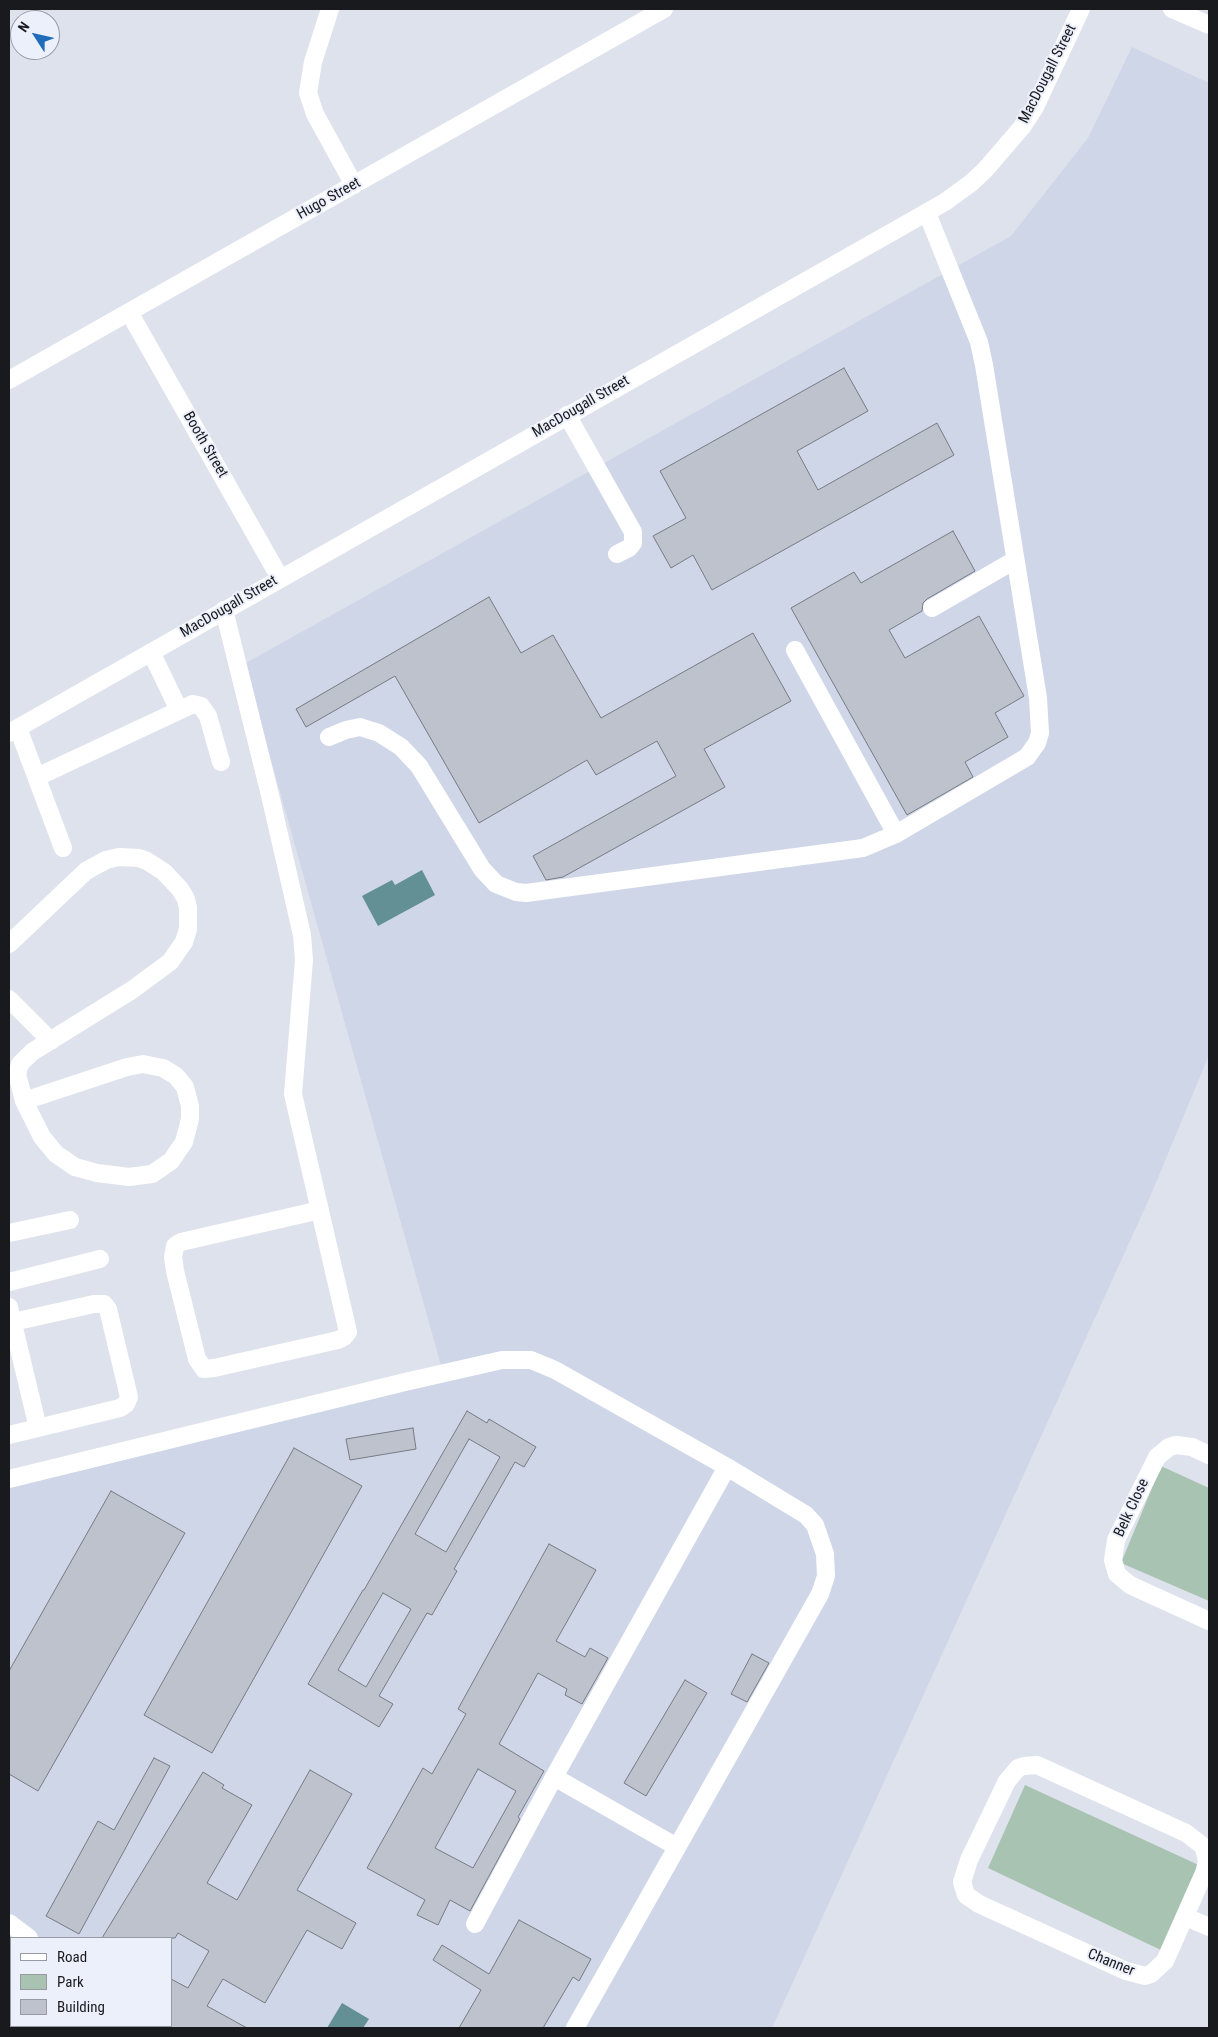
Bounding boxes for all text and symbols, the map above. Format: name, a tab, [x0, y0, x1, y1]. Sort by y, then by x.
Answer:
north arrow	[10, 10, 60, 60]
text: N	[15, 19, 33, 35]
street label: MacDougall Street	[1015, 21, 1081, 127]
street label: Hugo Street	[294, 174, 364, 224]
street label: MacDougall Street	[529, 372, 633, 442]
street label: Booth Street	[179, 409, 231, 481]
street label: MacDougall Street	[177, 572, 281, 642]
street label: Belk Close	[1111, 1476, 1153, 1540]
legend	[10, 1937, 172, 2027]
street label: Channer	[1085, 1945, 1137, 1981]
text: Road	[57, 1948, 87, 1966]
text: Park	[57, 1973, 84, 1991]
text: Building	[57, 1998, 105, 2016]

